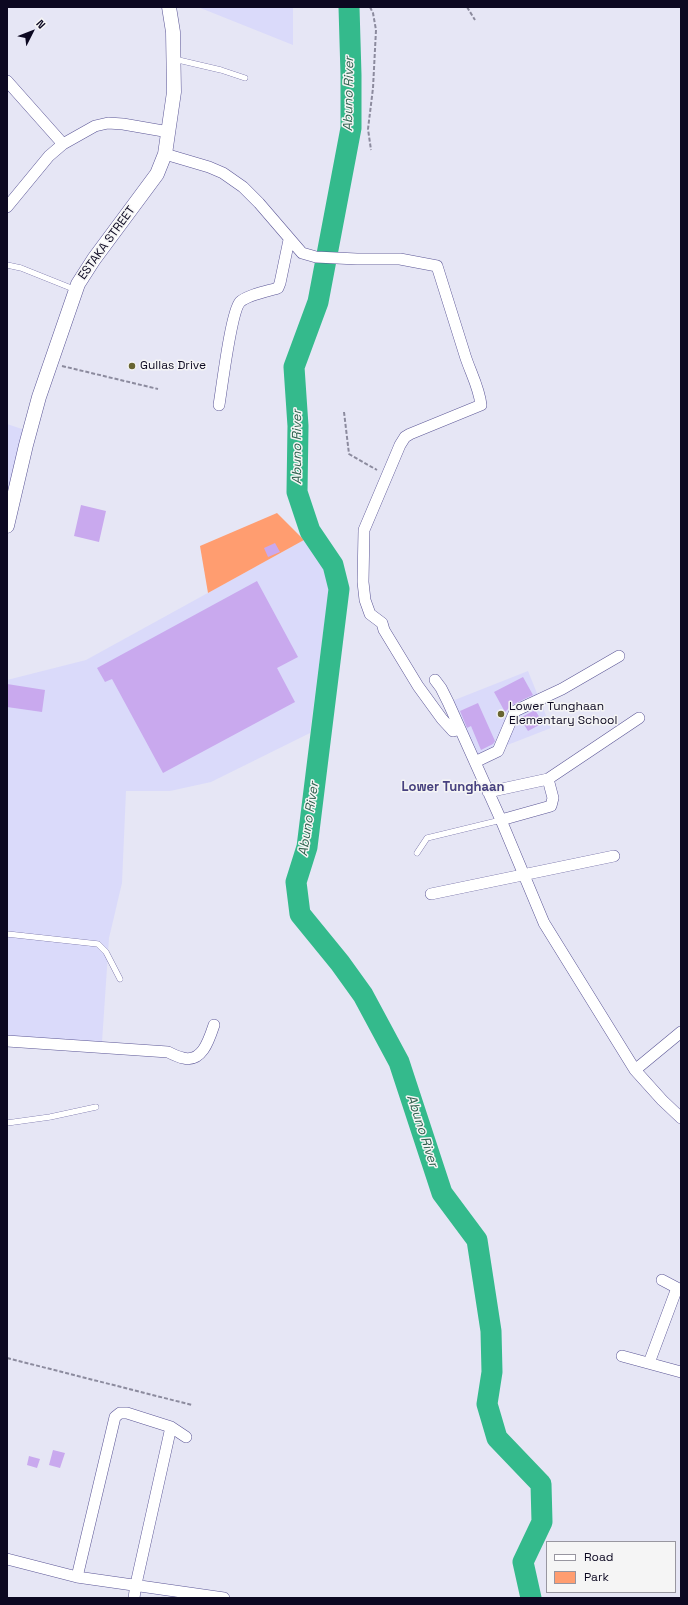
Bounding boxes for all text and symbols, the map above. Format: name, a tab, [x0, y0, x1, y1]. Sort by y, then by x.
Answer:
north arrow	[12, 12, 52, 52]
text: N	[33, 17, 49, 31]
water label: Abuno River	[341, 57, 357, 131]
street label: ESTAKA STREET	[75, 203, 139, 283]
place label: Gullas Drive	[140, 359, 206, 373]
marker: Gullas Drive	[127, 361, 137, 371]
water label: Abuno River	[289, 410, 305, 484]
place label: Lower Tunghaan Elementary School	[509, 700, 617, 728]
marker: Lower Tunghaan Elementary School	[496, 709, 506, 719]
district label: Lower Tunghaan	[401, 779, 505, 795]
water label: Abuno River	[295, 781, 323, 857]
water label: Abuno River	[403, 1093, 441, 1169]
legend	[546, 1541, 676, 1593]
text: Road	[584, 1549, 613, 1565]
text: Park	[584, 1569, 609, 1585]

